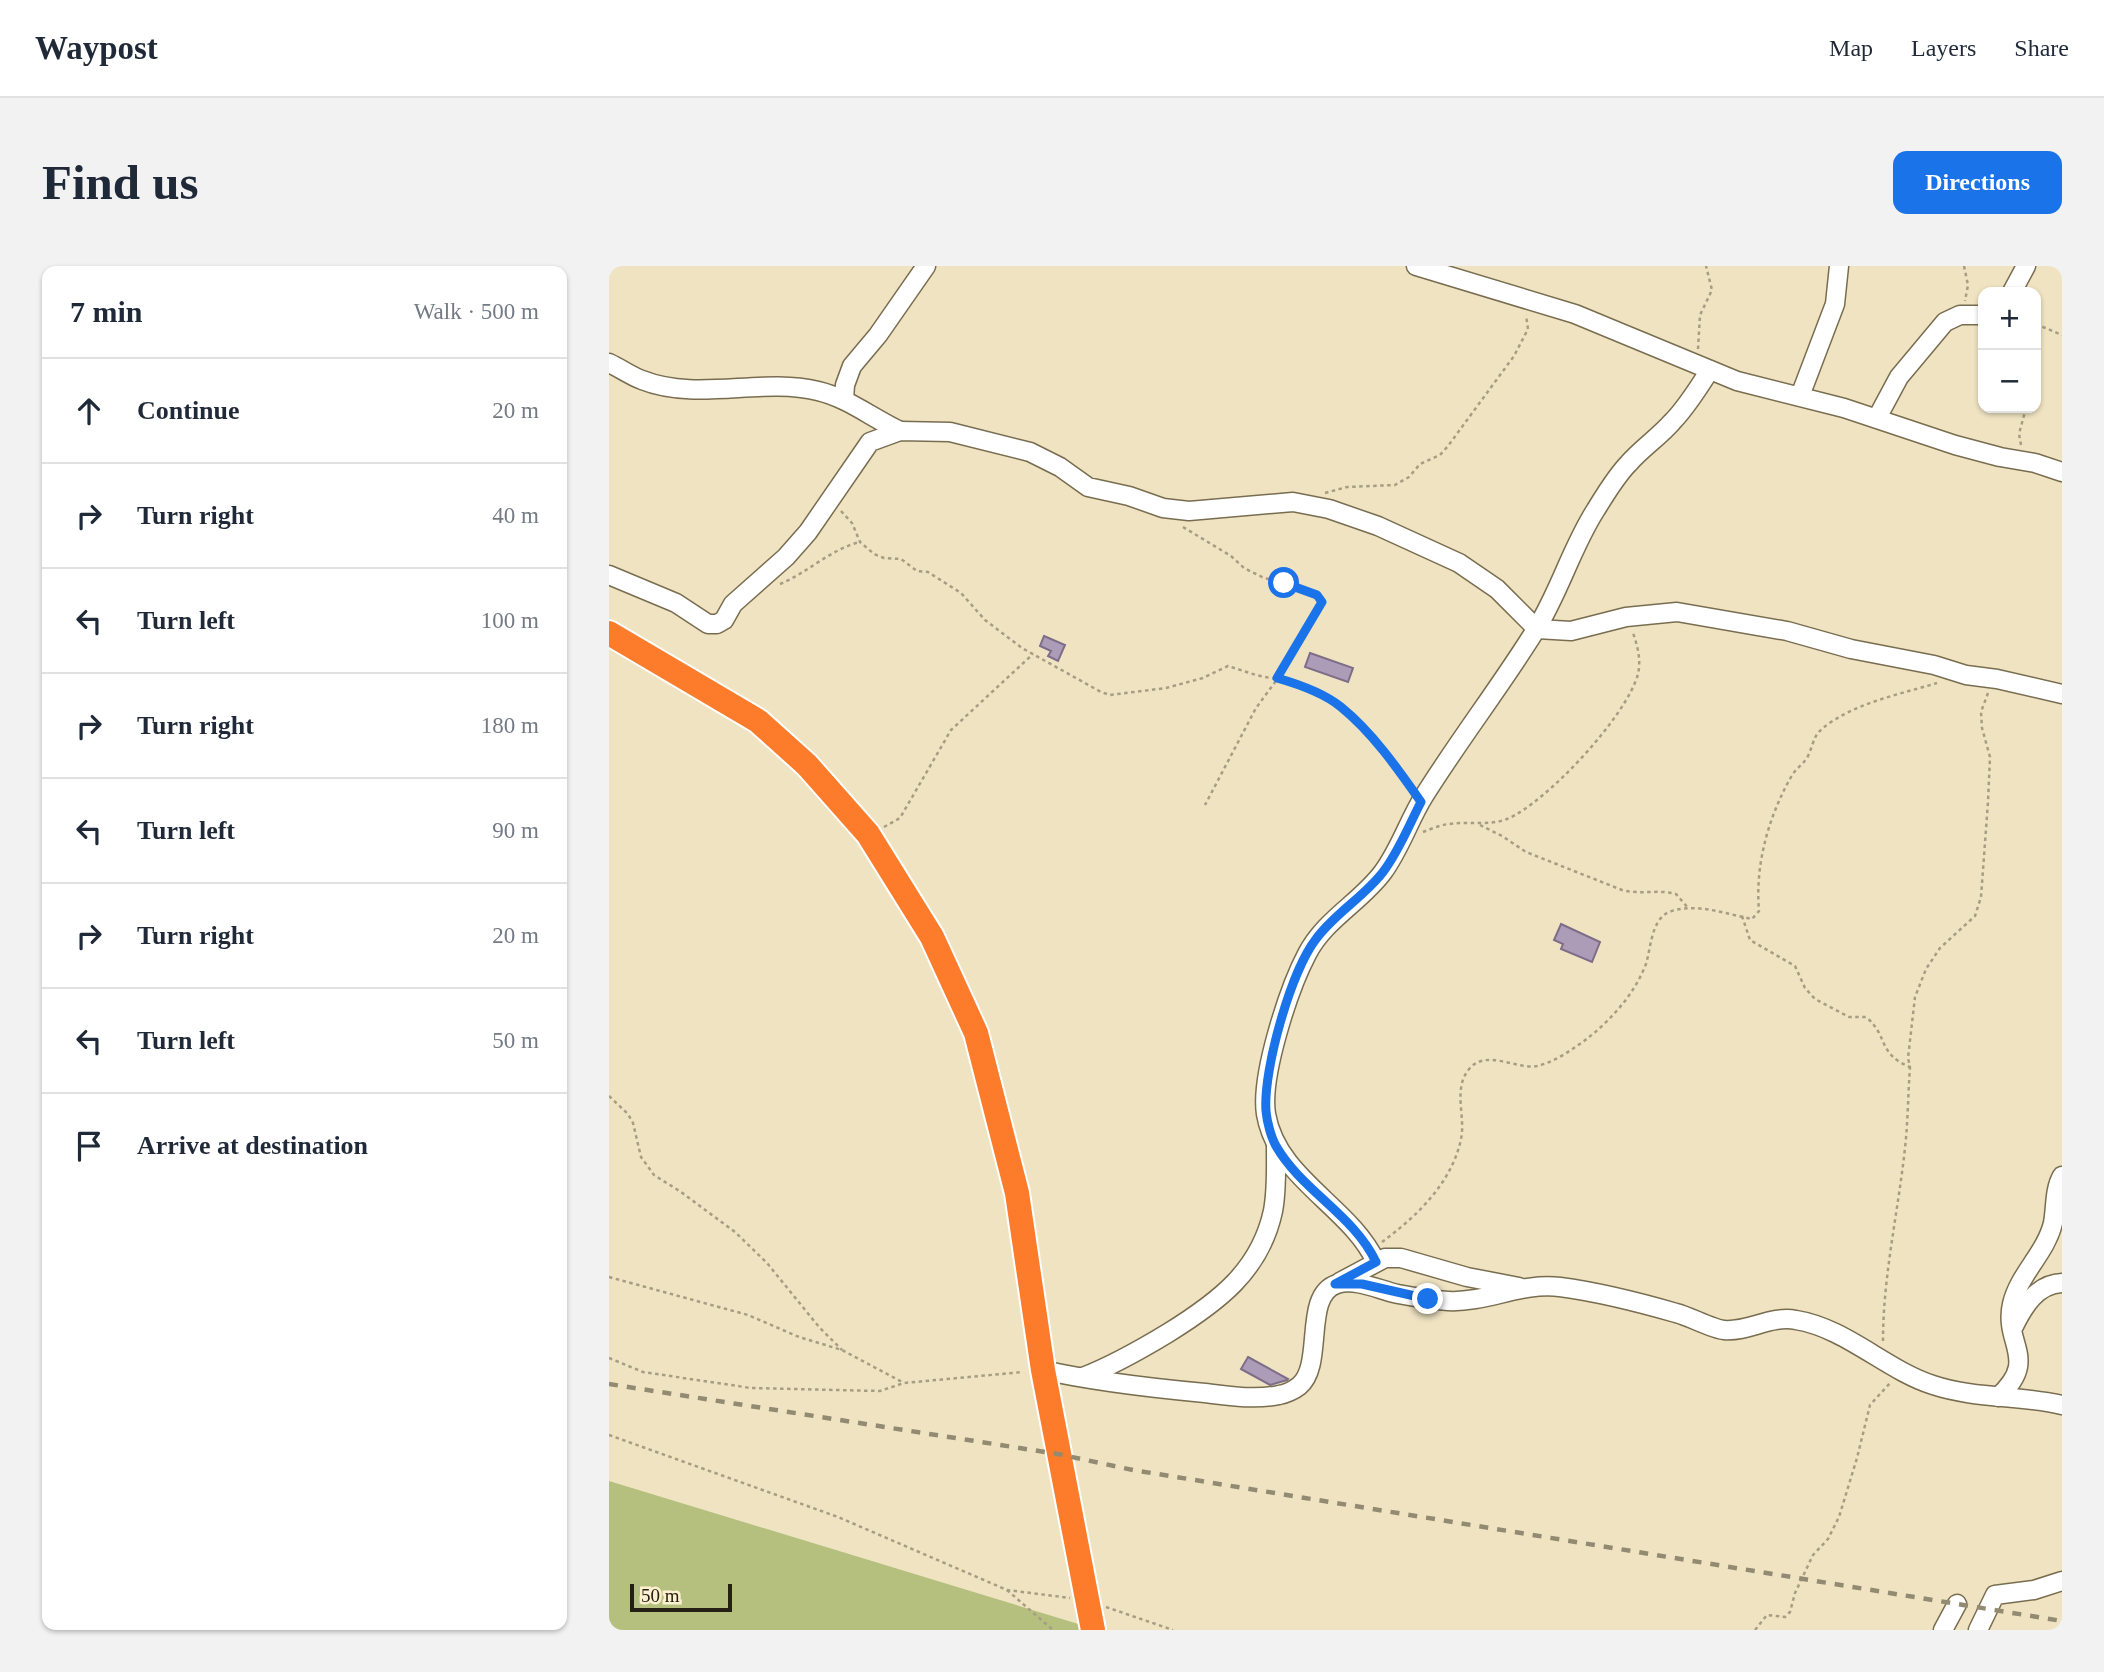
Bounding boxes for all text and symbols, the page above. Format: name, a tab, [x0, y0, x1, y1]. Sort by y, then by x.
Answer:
text: Waypost	[35, 30, 158, 66]
text: Map	[1829, 35, 1873, 61]
text: Layers	[1911, 35, 1976, 61]
text: Share	[2014, 35, 2069, 61]
button: Directions	[1893, 151, 2062, 214]
text: Find us	[42, 155, 199, 210]
map controls	[1978, 287, 2041, 413]
button: +	[1978, 287, 2041, 350]
text: 7 min	[70, 295, 143, 328]
text: Walk · 500 m	[414, 299, 539, 324]
button: −	[1978, 350, 2041, 413]
icon: ahead	[70, 392, 108, 430]
text: Continue	[137, 396, 240, 425]
text: 20 m	[492, 398, 539, 423]
icon: right	[70, 497, 108, 535]
text: Turn right	[137, 501, 254, 530]
text: 40 m	[492, 503, 539, 528]
route start	[1268, 567, 1299, 598]
icon: left	[70, 602, 108, 640]
text: Turn left	[137, 606, 235, 635]
text: 100 m	[481, 608, 539, 633]
icon: right	[70, 707, 108, 745]
text: Turn right	[137, 711, 254, 740]
text: 180 m	[481, 713, 539, 738]
icon: left	[70, 812, 108, 850]
text: Turn left	[137, 816, 235, 845]
text: 90 m	[492, 818, 539, 843]
icon: right	[70, 917, 108, 955]
text: Turn right	[137, 921, 254, 950]
text: 20 m	[492, 923, 539, 948]
icon: left	[70, 1022, 108, 1060]
text: Turn left	[137, 1026, 235, 1055]
text: 50 m	[492, 1028, 539, 1053]
icon: arrive	[70, 1127, 108, 1165]
text: Arrive at destination	[137, 1131, 368, 1160]
route end	[1412, 1283, 1443, 1314]
scale bar	[630, 1581, 731, 1613]
text: 50 m	[641, 1585, 680, 1606]

